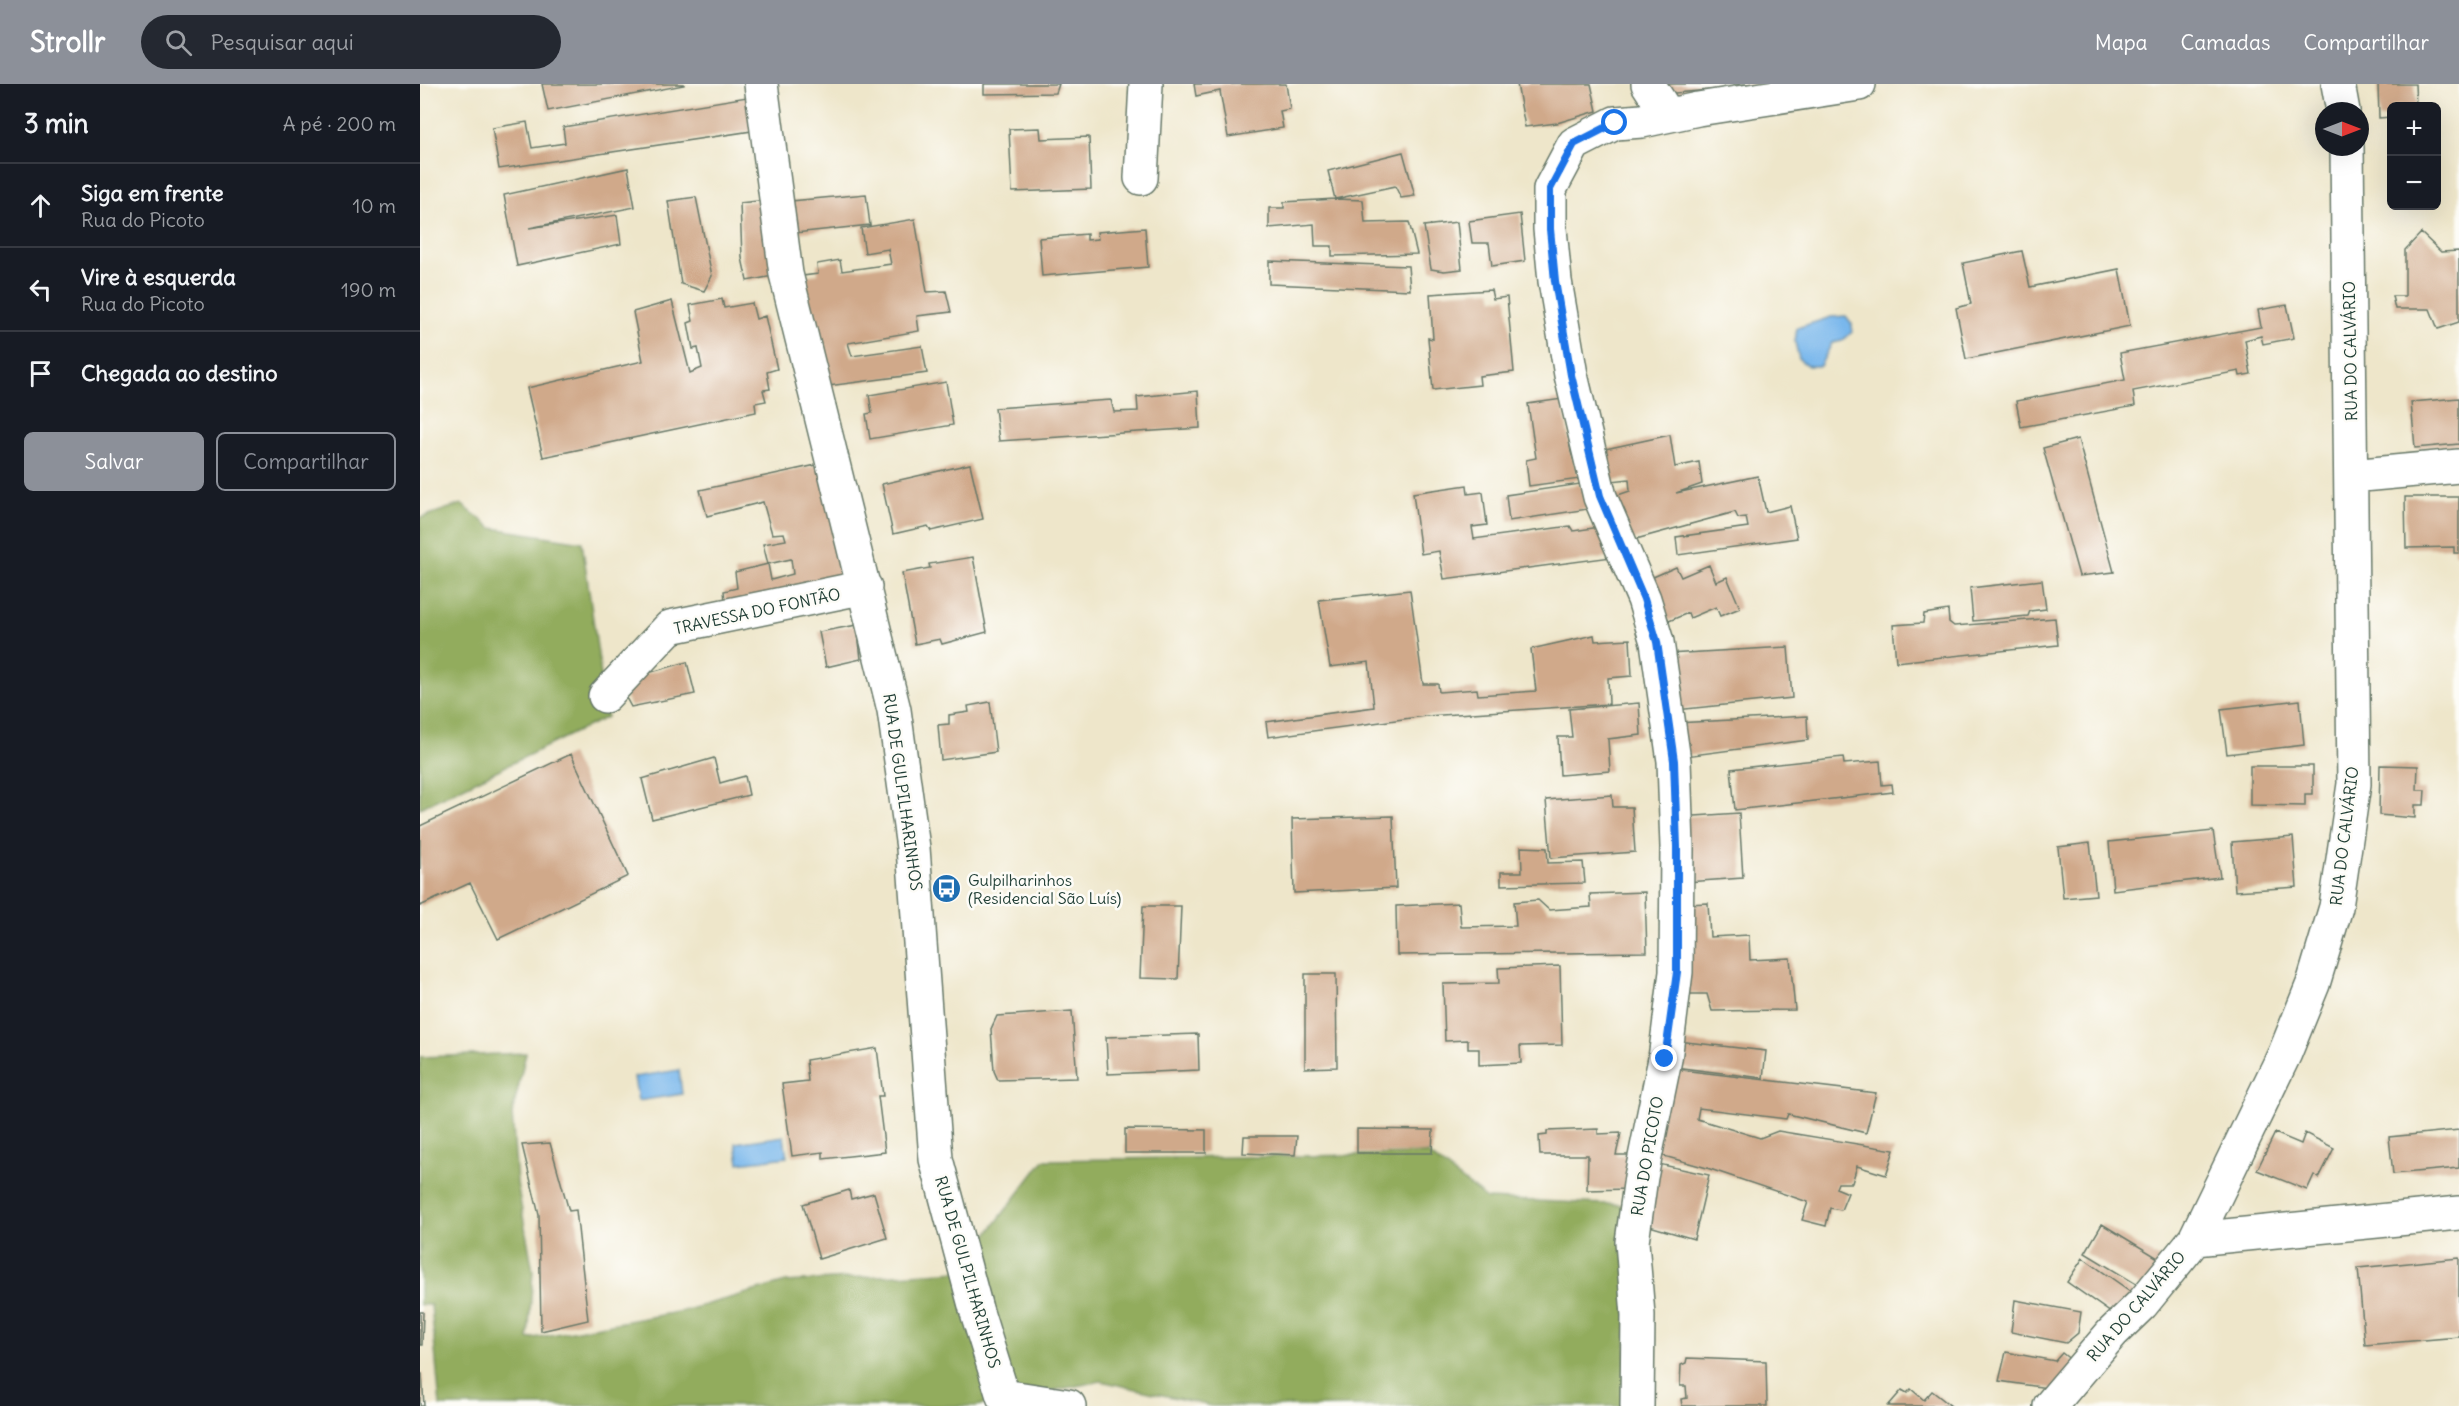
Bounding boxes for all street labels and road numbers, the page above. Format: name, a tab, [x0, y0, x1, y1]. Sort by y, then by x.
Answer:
street label: RUA DO CALVÁRIO	[2339, 281, 2361, 421]
street label: TRAVESSA DO FONTÃO	[672, 584, 842, 638]
street label: RUA DE GULPILHARINHOS	[879, 692, 927, 892]
street label: RUA DO CALVÁRIO	[2326, 765, 2362, 907]
street label: RUA DO PICOTO	[1627, 1094, 1667, 1218]
street label: RUA DE GULPILHARINHOS	[931, 1174, 1005, 1370]
street label: RUA DO CALVÁRIO	[2083, 1247, 2189, 1365]

